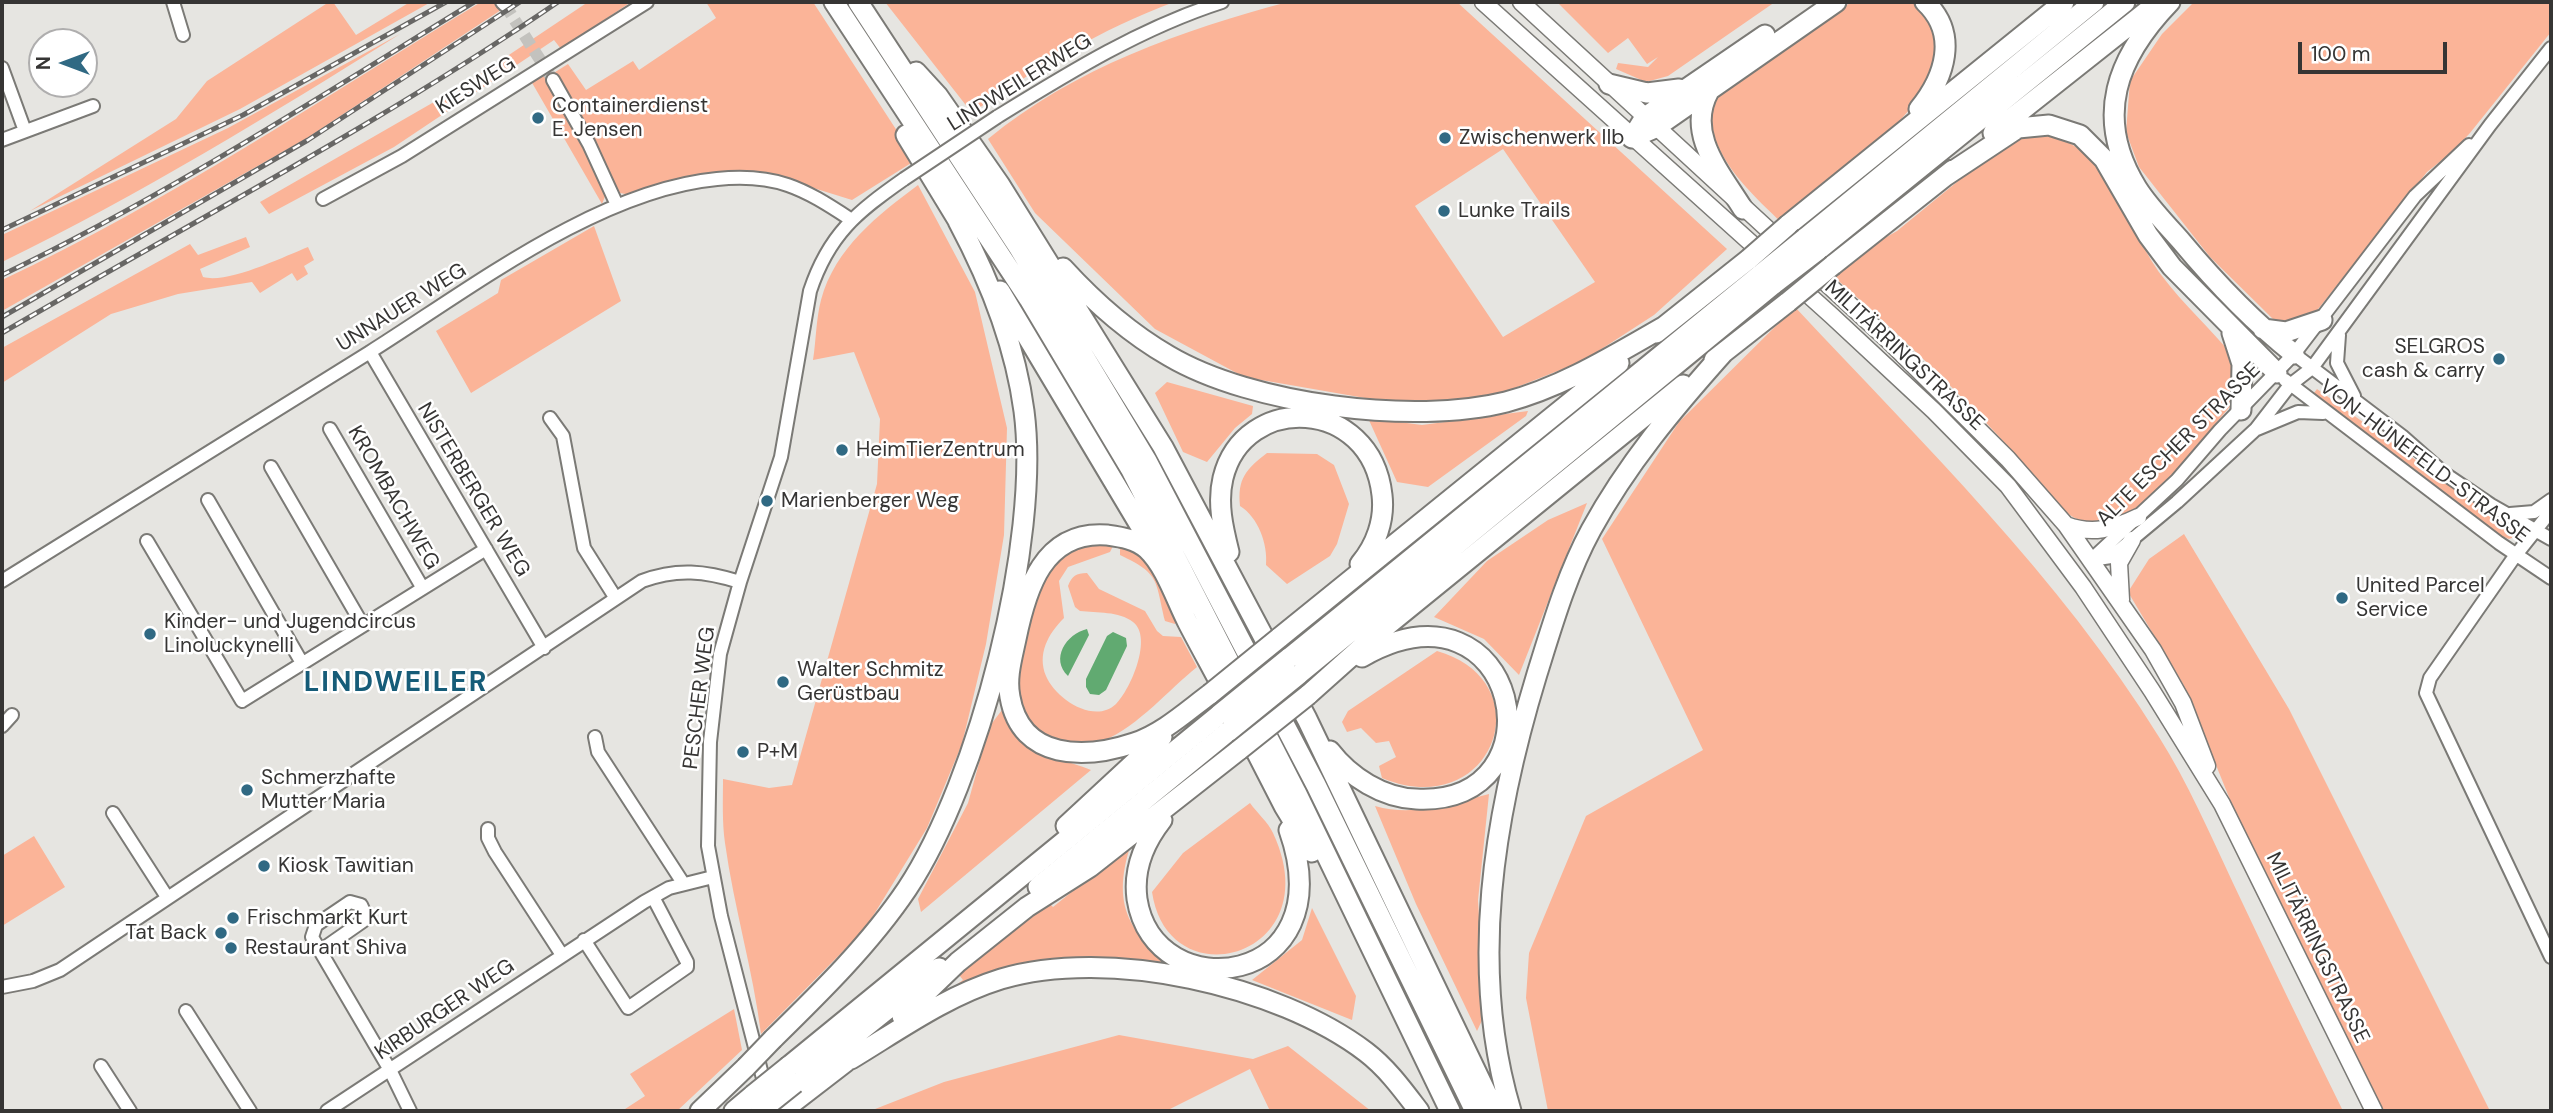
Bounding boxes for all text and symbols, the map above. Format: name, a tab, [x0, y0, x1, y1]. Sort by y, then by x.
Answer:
north arrow	[28, 28, 98, 98]
scale bar	[2301, 28, 2450, 72]
street label: LINDWEILERWEG	[943, 29, 1097, 137]
text: 100 m	[2311, 40, 2371, 68]
street label: KIESWEG	[432, 52, 520, 120]
text: N	[31, 56, 56, 70]
place label: Containerdienst E. Jensen	[552, 93, 708, 143]
marker: Containerdienst E. Jensen	[530, 110, 546, 126]
place label: Zwischenwerk IIb	[1459, 125, 1625, 151]
marker: Zwischenwerk IIb	[1437, 130, 1453, 146]
place label: Lunke Trails	[1458, 198, 1571, 224]
marker: Lunke Trails	[1436, 203, 1452, 219]
street label: UNNAUER WEG	[333, 258, 471, 358]
street label: MILITÄRRINGSTRASSE	[1819, 275, 1989, 437]
place label: SELGROS cash & carry	[2362, 334, 2485, 384]
marker: SELGROS cash & carry	[2491, 351, 2507, 367]
street label: ALTE ESCHER STRASSE	[2092, 358, 2266, 532]
street label: VON-HÜNEFELD-STRASSE	[2314, 375, 2534, 549]
street label: NISTERBERGER WEG	[411, 399, 535, 581]
street label: KROMBACHWEG	[342, 422, 444, 574]
place label: HeimTierZentrum	[856, 437, 1025, 463]
marker: HeimTierZentrum	[834, 442, 850, 458]
place label: Marienberger Weg	[781, 488, 959, 514]
marker: Marienberger Weg	[759, 493, 775, 509]
place label: United Parcel Service	[2356, 573, 2485, 623]
marker: United Parcel Service	[2334, 590, 2350, 606]
place label: Kinder- und Jugendcircus Linoluckynelli	[164, 609, 416, 659]
street label: PESCHER WEG	[679, 625, 721, 771]
marker: Kinder- und Jugendcircus Linoluckynelli	[142, 626, 158, 642]
place label: Walter Schmitz Gerüstbau	[797, 657, 943, 707]
district label: LINDWEILER	[305, 667, 487, 701]
marker: Walter Schmitz Gerüstbau	[775, 674, 791, 690]
place label: P+M	[757, 739, 798, 765]
marker: P+M	[735, 744, 751, 760]
place label: Schmerzhafte Mutter Maria	[261, 765, 396, 815]
marker: Schmerzhafte Mutter Maria	[239, 782, 255, 798]
street label: MILITÄRRINGSTRASSE	[2260, 848, 2374, 1048]
place label: Kiosk Tawitian	[278, 853, 414, 879]
marker: Kiosk Tawitian	[256, 858, 272, 874]
place label: Frischmarkt Kurt	[247, 905, 408, 931]
marker: Frischmarkt Kurt	[225, 910, 241, 926]
place label: Tat Back	[125, 920, 207, 946]
marker: Tat Back	[213, 925, 229, 941]
place label: Restaurant Shiva	[245, 935, 407, 961]
marker: Restaurant Shiva	[223, 940, 239, 956]
street label: KIRBURGER WEG	[371, 954, 519, 1066]

